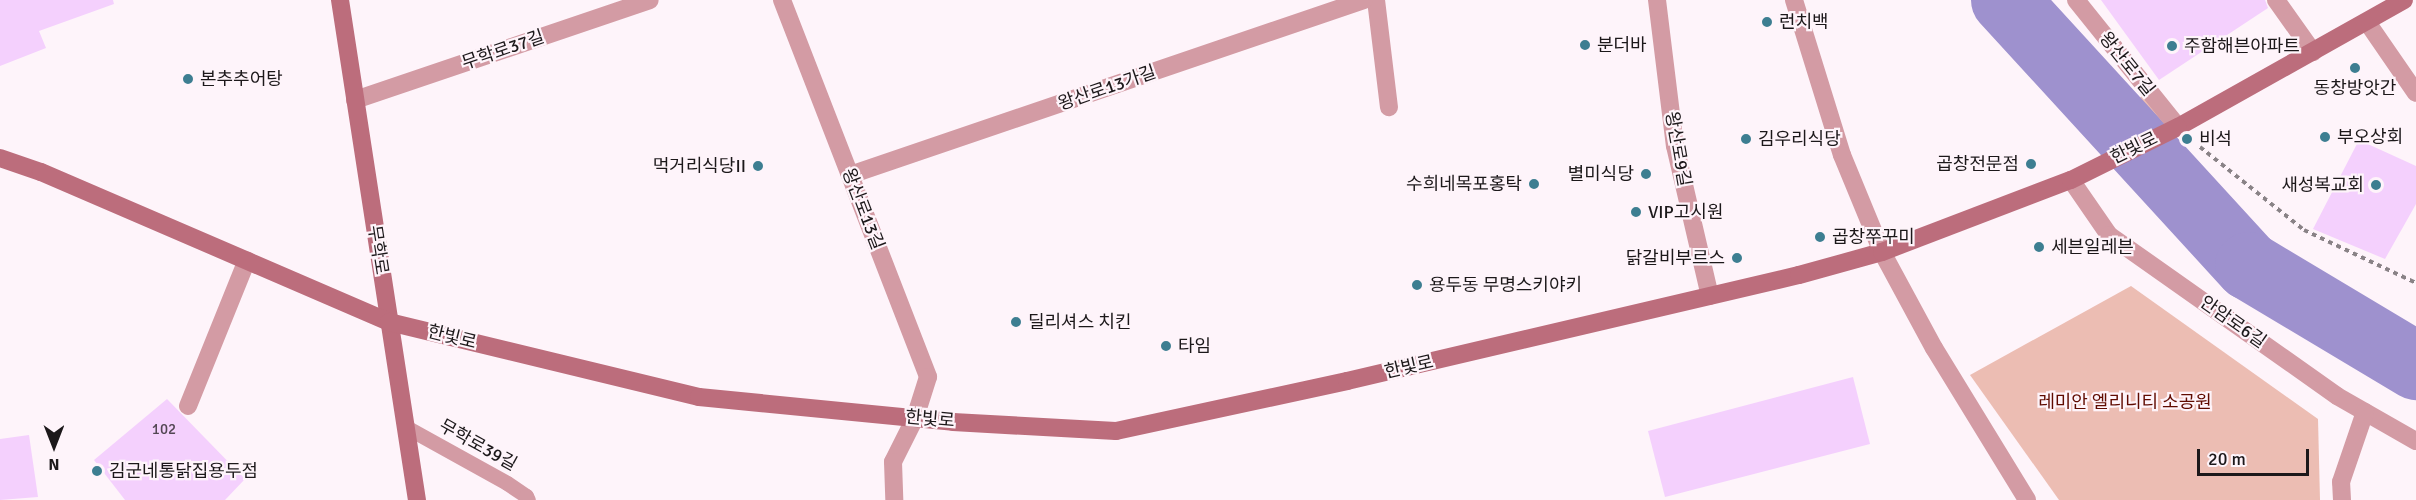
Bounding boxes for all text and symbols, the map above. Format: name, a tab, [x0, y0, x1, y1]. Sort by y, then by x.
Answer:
place label: 런치백	[1779, 11, 1829, 33]
marker: 런치백	[1760, 15, 1774, 29]
street label: 무학로37길	[459, 26, 547, 74]
street label: 왕산로7길	[2095, 28, 2159, 100]
place label: 분더바	[1597, 34, 1647, 56]
place label: 주함해븐아파트	[2184, 35, 2300, 57]
marker: 분더바	[1578, 38, 1592, 52]
marker: 주함해븐아파트	[2165, 39, 2179, 53]
street label: 왕산로13가길	[1055, 61, 1159, 115]
marker: 동창방앗간	[2348, 61, 2362, 75]
place label: 본추추어탕	[200, 68, 283, 90]
marker: 본추추어탕	[181, 72, 195, 86]
place label: 동창방앗간	[2314, 77, 2396, 99]
street label: 왕산로9길	[1661, 110, 1695, 188]
place label: 부오상회	[2337, 126, 2403, 148]
street label: 한빛로	[2107, 127, 2161, 169]
place label: 김우리식당	[1758, 128, 1841, 150]
place label: 비석	[2199, 128, 2232, 150]
marker: 부오상회	[2318, 130, 2332, 144]
marker: 김우리식당	[1739, 132, 1753, 146]
marker: 비석	[2180, 132, 2194, 146]
place label: 곱창전문점	[1936, 153, 2019, 175]
place label: 먹거리식당II	[653, 155, 746, 177]
marker: 곱창전문점	[2024, 157, 2038, 171]
marker: 먹거리식당II	[751, 159, 765, 173]
place label: 별미식당	[1568, 163, 1634, 185]
street label: 왕산로13길	[838, 165, 888, 253]
marker: 별미식당	[1639, 167, 1653, 181]
place label: 수희네목포홍탁	[1406, 173, 1522, 195]
place label: 새성복교회	[2281, 174, 2364, 196]
marker: 수희네목포홍탁	[1527, 177, 1541, 191]
marker: 새성복교회	[2369, 178, 2383, 192]
place label: VIP고시원	[1648, 201, 1724, 223]
marker: VIP고시원	[1629, 205, 1643, 219]
street label: 무학로	[363, 224, 393, 276]
place label: 곱창쭈꾸미	[1832, 226, 1915, 248]
marker: 곱창쭈꾸미	[1813, 230, 1827, 244]
place label: 세븐일레븐	[2051, 236, 2134, 258]
marker: 세븐일레븐	[2032, 240, 2046, 254]
place label: 닭갈비부르스	[1626, 247, 1725, 269]
marker: 닭갈비부르스	[1730, 251, 1744, 265]
place label: 용두동 무명스키야키	[1429, 274, 1582, 296]
marker: 용두동 무명스키야키	[1410, 278, 1424, 292]
street label: 안암로6길	[2196, 291, 2270, 353]
place label: 딜리셔스 치킨	[1028, 311, 1131, 333]
marker: 딜리셔스 치킨	[1009, 315, 1023, 329]
street label: 한빛로	[425, 321, 479, 353]
place label: 타임	[1178, 335, 1211, 357]
marker: 타임	[1159, 339, 1173, 353]
street label: 한빛로	[1382, 351, 1436, 383]
park label: 레미안 엘리니티 소공원	[2038, 391, 2212, 413]
street label: 한빛로	[904, 406, 956, 432]
street label: 무학로39길	[435, 415, 521, 475]
north arrow	[24, 416, 84, 476]
house number: 102	[152, 421, 176, 439]
scale bar	[2200, 437, 2312, 475]
text: 20 m	[2208, 448, 2246, 470]
text: N	[48, 454, 60, 474]
place label: 김군네통닭집용두점	[109, 460, 258, 482]
marker: 김군네통닭집용두점	[90, 464, 104, 478]

